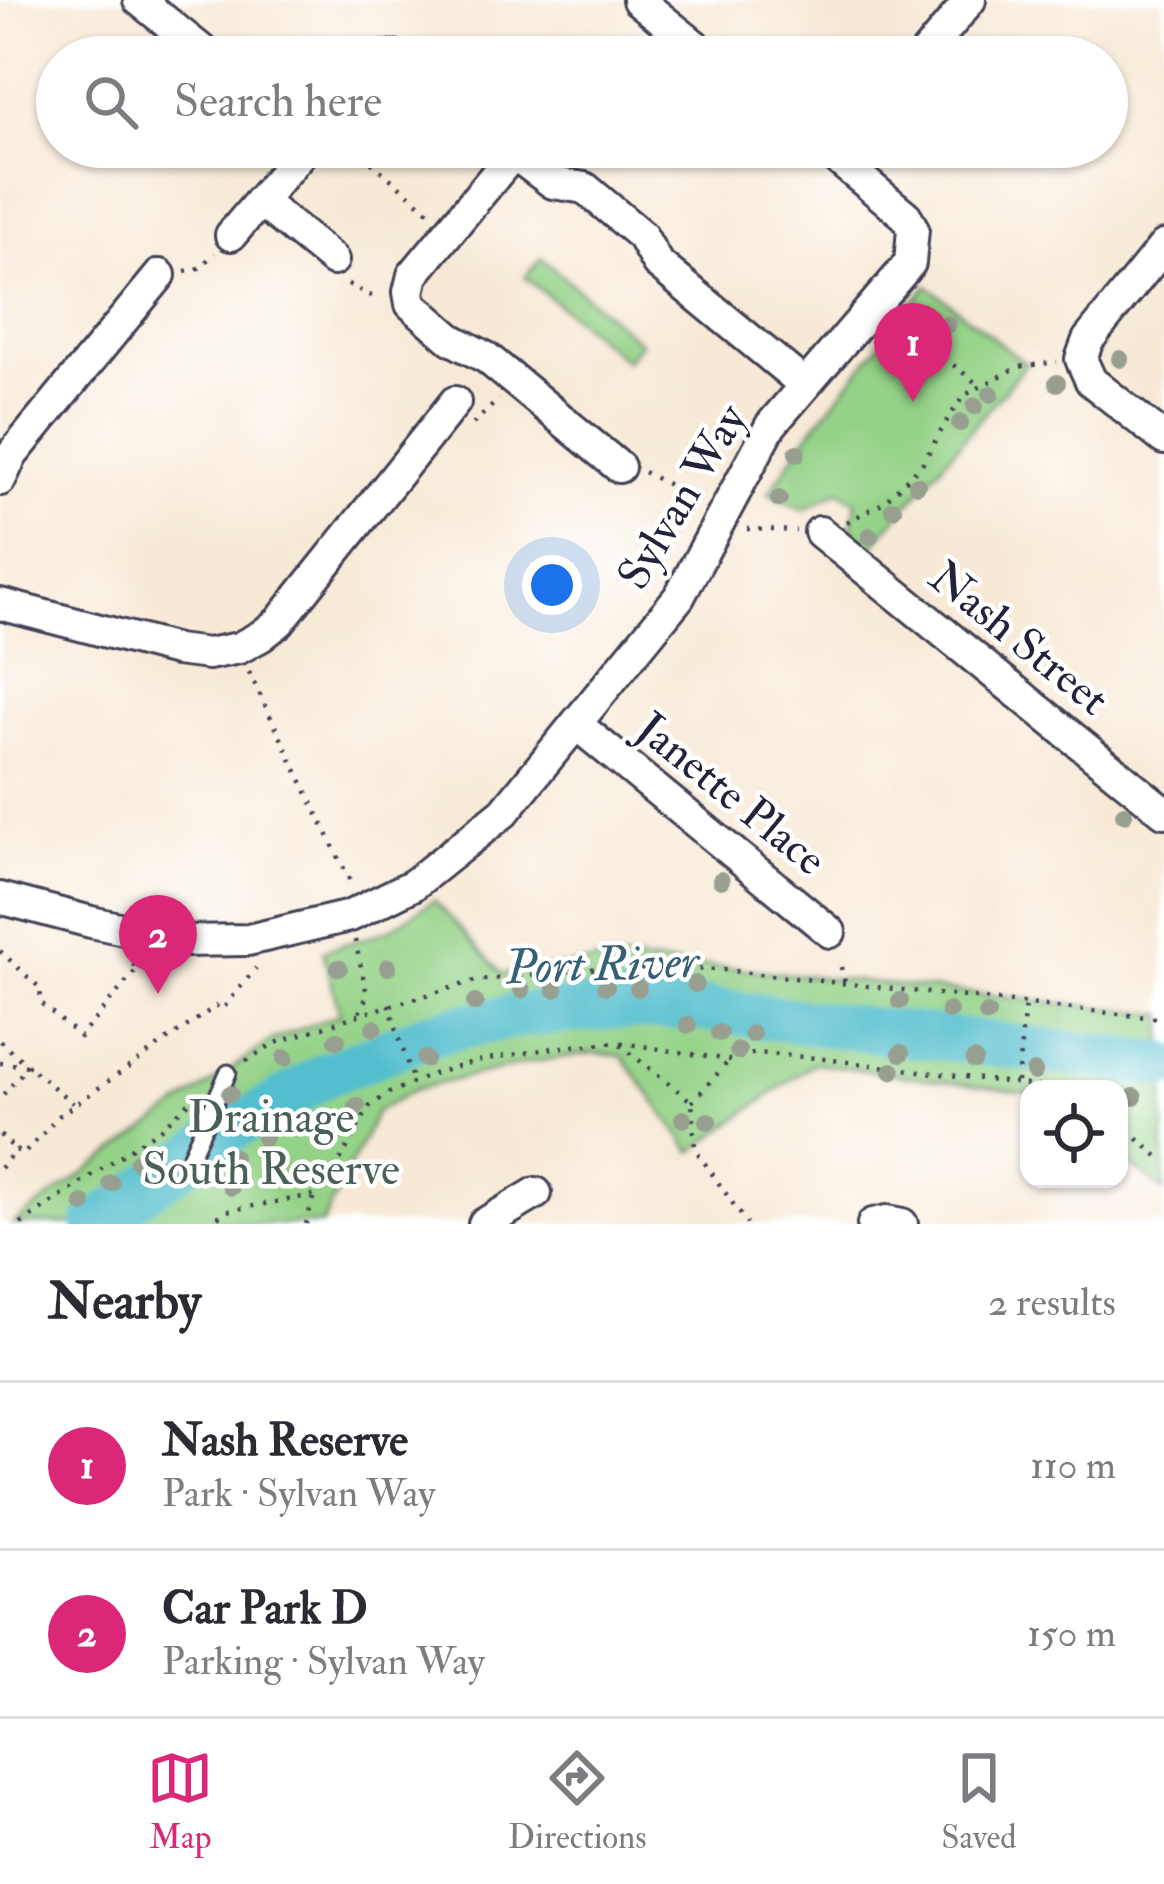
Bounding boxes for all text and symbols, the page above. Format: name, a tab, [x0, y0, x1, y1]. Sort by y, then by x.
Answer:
search box	[36, 36, 1128, 168]
icon: search	[78, 69, 144, 135]
text: Search here	[174, 74, 382, 130]
pin: 1	[874, 303, 952, 402]
street label: Sylvan Way	[606, 393, 760, 600]
street label: Nash Street	[918, 549, 1120, 728]
your location	[522, 555, 582, 615]
street label: Janette Place	[623, 700, 837, 888]
pin: 2	[119, 895, 197, 994]
water label: Port River	[504, 932, 702, 998]
map controls	[1020, 1080, 1128, 1188]
button: locate	[1020, 1080, 1128, 1188]
park label: Drainage South Reserve	[142, 1090, 400, 1198]
text: Nearby	[48, 1270, 201, 1334]
text: 2 results	[988, 1278, 1116, 1327]
text: Nash Reserve	[162, 1413, 408, 1469]
text: 1	[80, 1441, 94, 1490]
text: 110 m	[1030, 1441, 1116, 1490]
text: Park · Sylvan Way	[162, 1469, 435, 1518]
text: Car Park D	[162, 1581, 368, 1637]
text: 2	[77, 1609, 97, 1658]
text: 150 m	[1027, 1609, 1116, 1658]
text: Parking · Sylvan Way	[162, 1637, 485, 1686]
tab: Map	[147, 1745, 213, 1858]
tab: Directions	[508, 1745, 647, 1858]
tab: Saved	[941, 1745, 1017, 1858]

